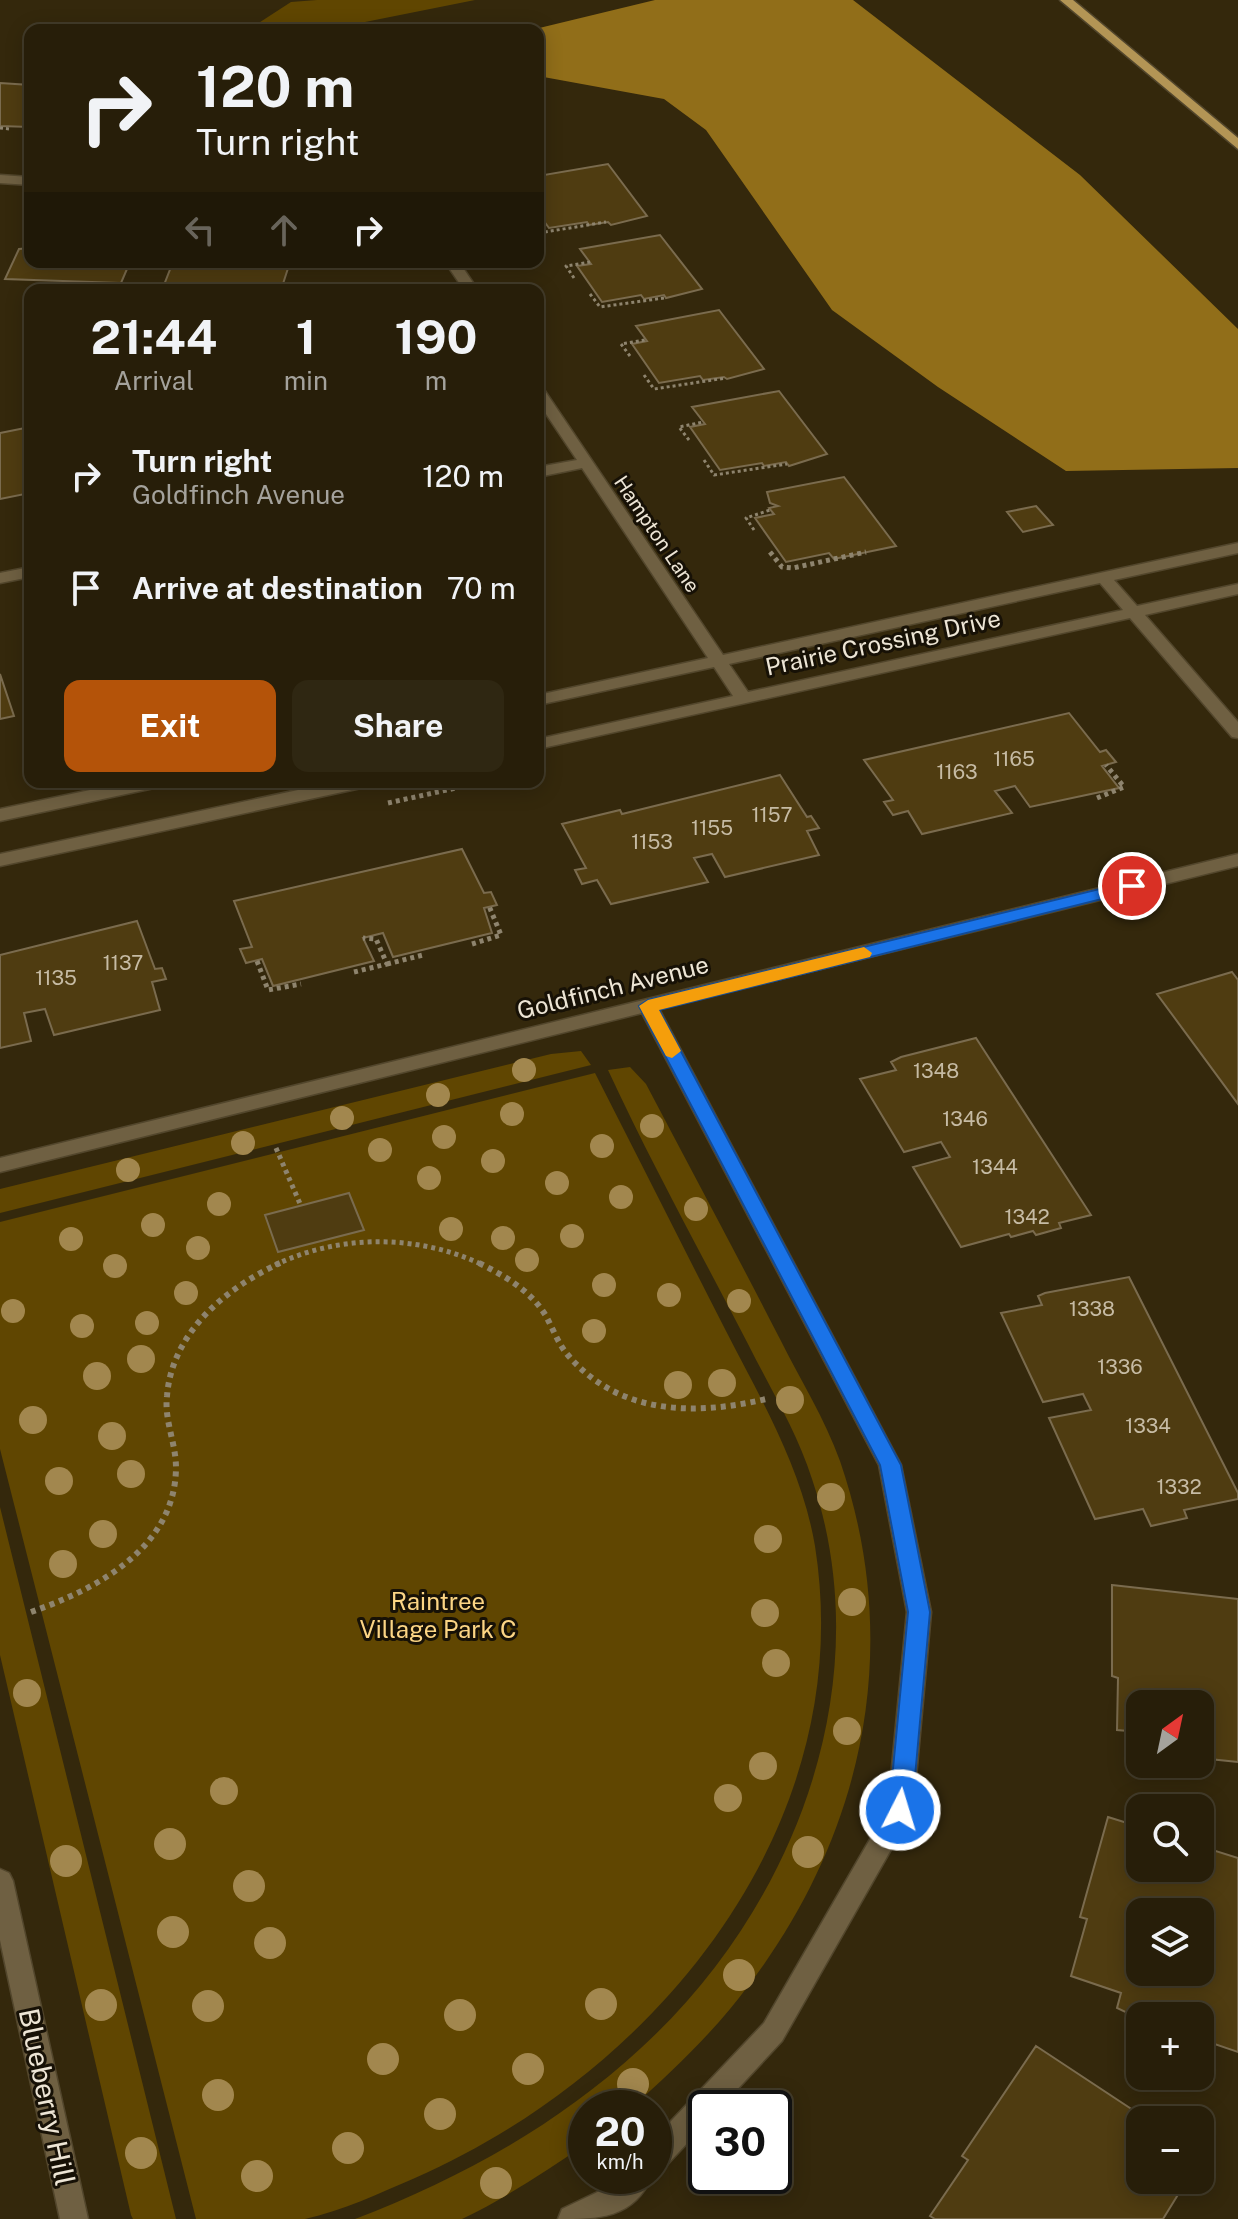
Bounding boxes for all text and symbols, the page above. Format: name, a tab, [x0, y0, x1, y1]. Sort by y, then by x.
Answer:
text: 120 m	[196, 54, 354, 120]
icon: right	[64, 56, 168, 160]
text: Turn right	[196, 121, 359, 163]
icon: left	[178, 208, 222, 252]
icon: ahead	[262, 208, 306, 252]
icon: right	[346, 208, 390, 252]
text: 21:44	[91, 308, 217, 365]
text: 1	[296, 308, 316, 365]
text: 190	[395, 308, 477, 365]
text: Arrival	[114, 365, 194, 396]
text: min	[284, 365, 328, 396]
text: m	[425, 365, 447, 396]
text: Turn right	[132, 443, 272, 479]
icon: right	[64, 454, 108, 498]
text: 120 m	[422, 458, 504, 494]
street label: Hampton Lane	[609, 471, 705, 597]
text: Goldfinch Avenue	[132, 479, 345, 510]
icon: arrive	[64, 566, 108, 610]
text: Arrive at destination	[132, 570, 423, 606]
text: 70 m	[447, 570, 516, 606]
street label: Prairie Crossing Drive	[763, 603, 1003, 681]
button: Exit	[64, 680, 276, 772]
button: Share	[292, 680, 504, 772]
house number: 1165	[993, 747, 1035, 771]
house number: 1163	[936, 760, 978, 784]
house number: 1157	[751, 803, 793, 827]
house number: 1155	[691, 816, 733, 840]
house number: 1153	[631, 830, 673, 854]
pin	[1098, 852, 1166, 920]
icon: arrive	[1110, 864, 1154, 908]
street label: Goldfinch Avenue	[514, 950, 712, 1024]
house number: 1137	[103, 951, 143, 975]
house number: 1135	[35, 966, 77, 990]
house number: 1348	[913, 1059, 959, 1083]
house number: 1346	[942, 1107, 988, 1131]
house number: 1344	[972, 1155, 1018, 1179]
house number: 1342	[1004, 1205, 1050, 1229]
house number: 1338	[1069, 1297, 1115, 1321]
house number: 1336	[1097, 1355, 1143, 1379]
house number: 1334	[1125, 1414, 1171, 1438]
house number: 1332	[1156, 1475, 1202, 1499]
park label: Raintree Village Park C	[360, 1587, 516, 1643]
north arrow	[1126, 1690, 1214, 1778]
map controls	[1126, 1690, 1214, 2194]
position arrow	[858, 1768, 942, 1852]
button: search	[1126, 1794, 1214, 1882]
button: layers	[1126, 1898, 1214, 1986]
button: +	[1126, 2002, 1214, 2090]
street label: Blueberry Hill	[13, 2005, 82, 2189]
speed limit sign: 30	[688, 2090, 792, 2194]
button: −	[1126, 2106, 1214, 2194]
text: 20	[594, 2108, 646, 2155]
text: km/h	[596, 2150, 644, 2174]

